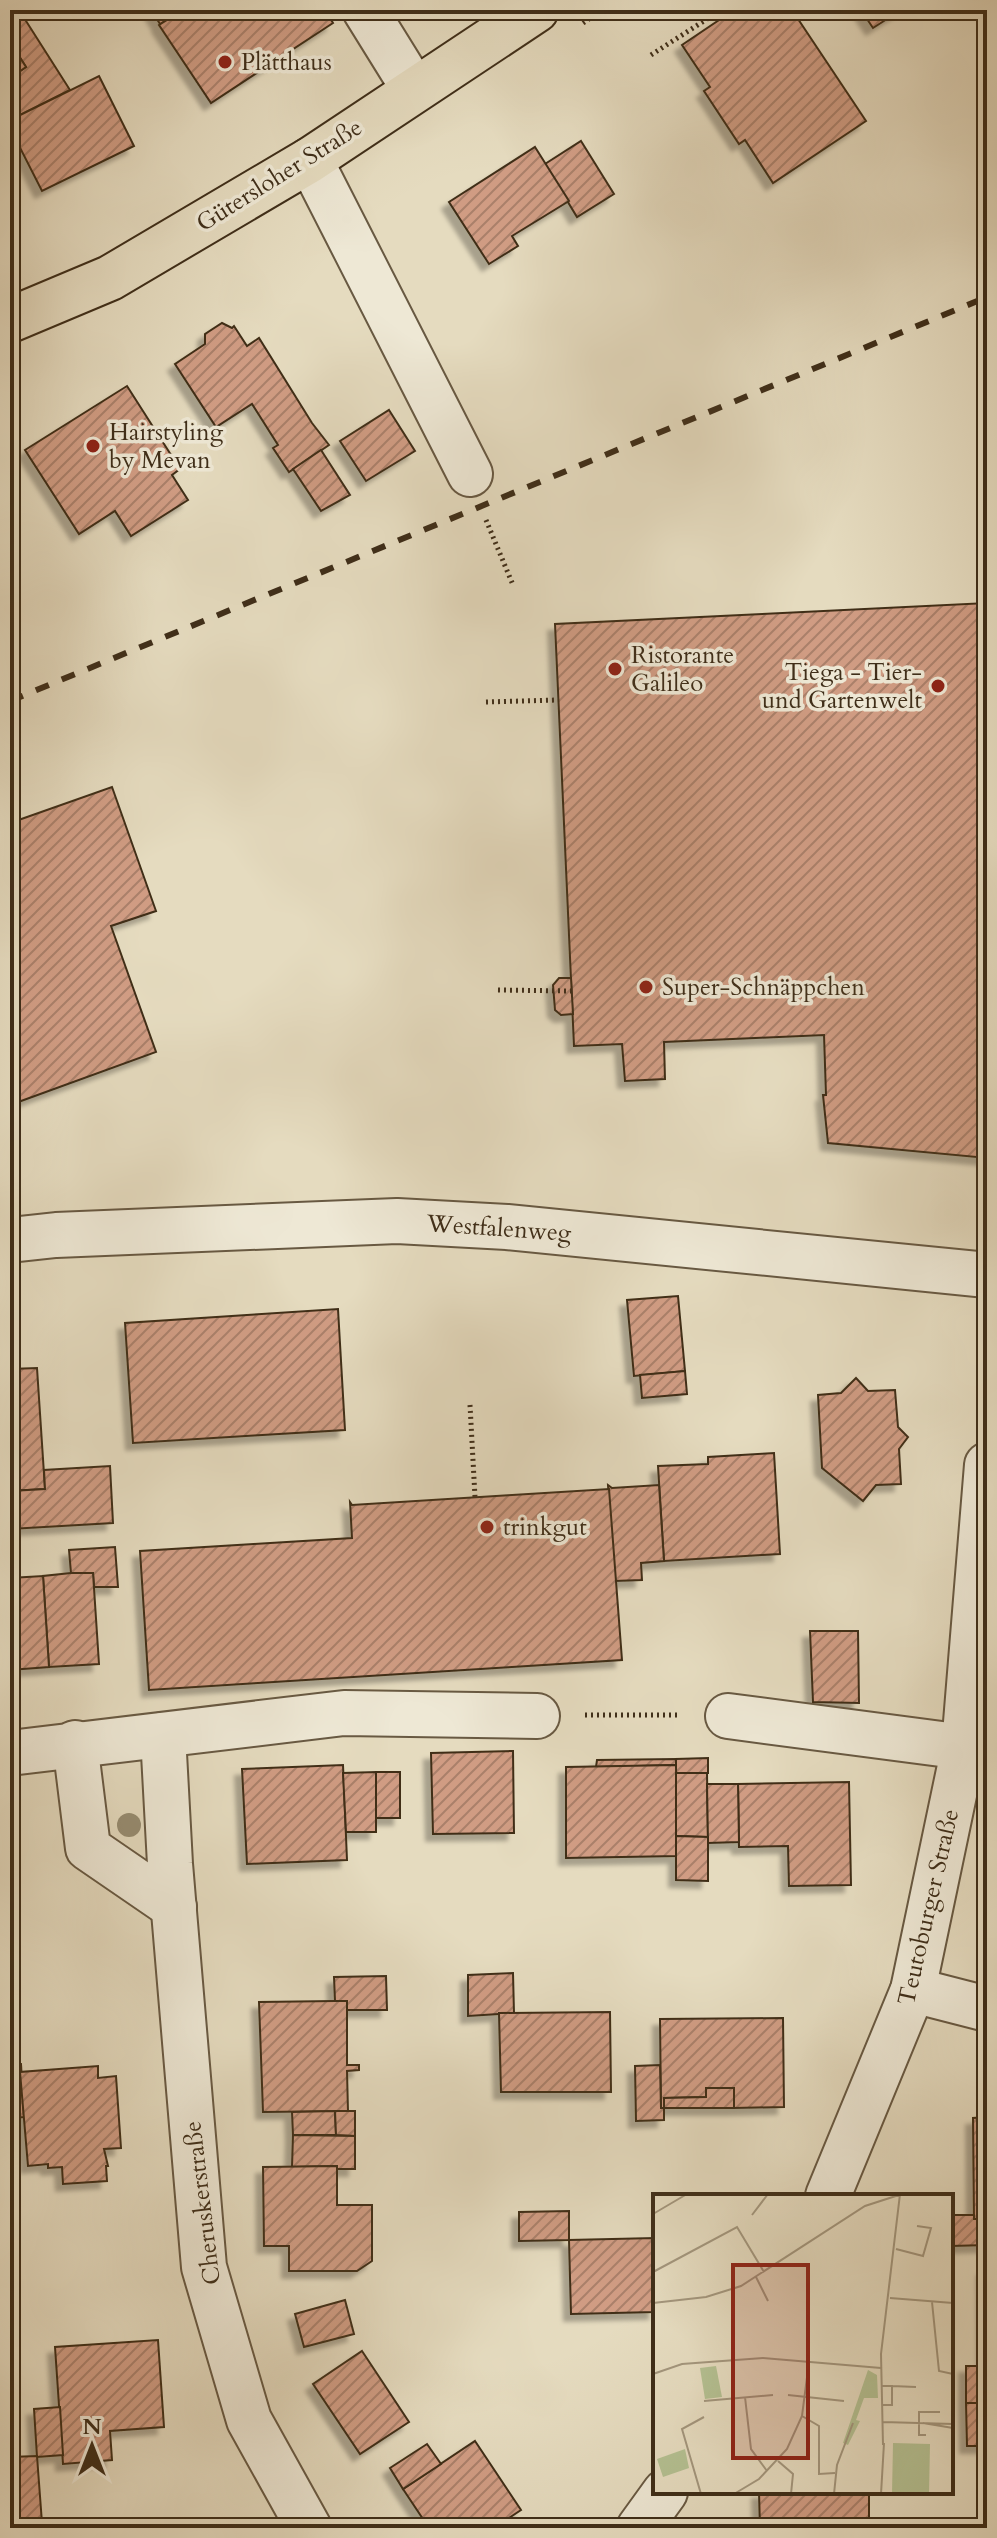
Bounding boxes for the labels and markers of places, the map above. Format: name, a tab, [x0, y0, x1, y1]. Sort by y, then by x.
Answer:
place label: Plätthaus	[241, 46, 332, 79]
marker: Plätthaus	[216, 53, 234, 71]
place label: Hairstyling by Mevan	[109, 416, 224, 477]
marker: Hairstyling by Mevan	[84, 437, 102, 455]
place label: Ristorante Galileo	[631, 639, 734, 700]
place label: Tiega - Tier- und Gartenwelt	[762, 656, 922, 717]
marker: Ristorante Galileo	[606, 660, 624, 678]
marker: Tiega - Tier- und Gartenwelt	[929, 677, 947, 695]
place label: Super-Schnäppchen	[662, 971, 865, 1004]
marker: Super-Schnäppchen	[637, 978, 655, 996]
place label: trinkgut	[503, 1511, 587, 1544]
marker: trinkgut	[478, 1518, 496, 1536]

